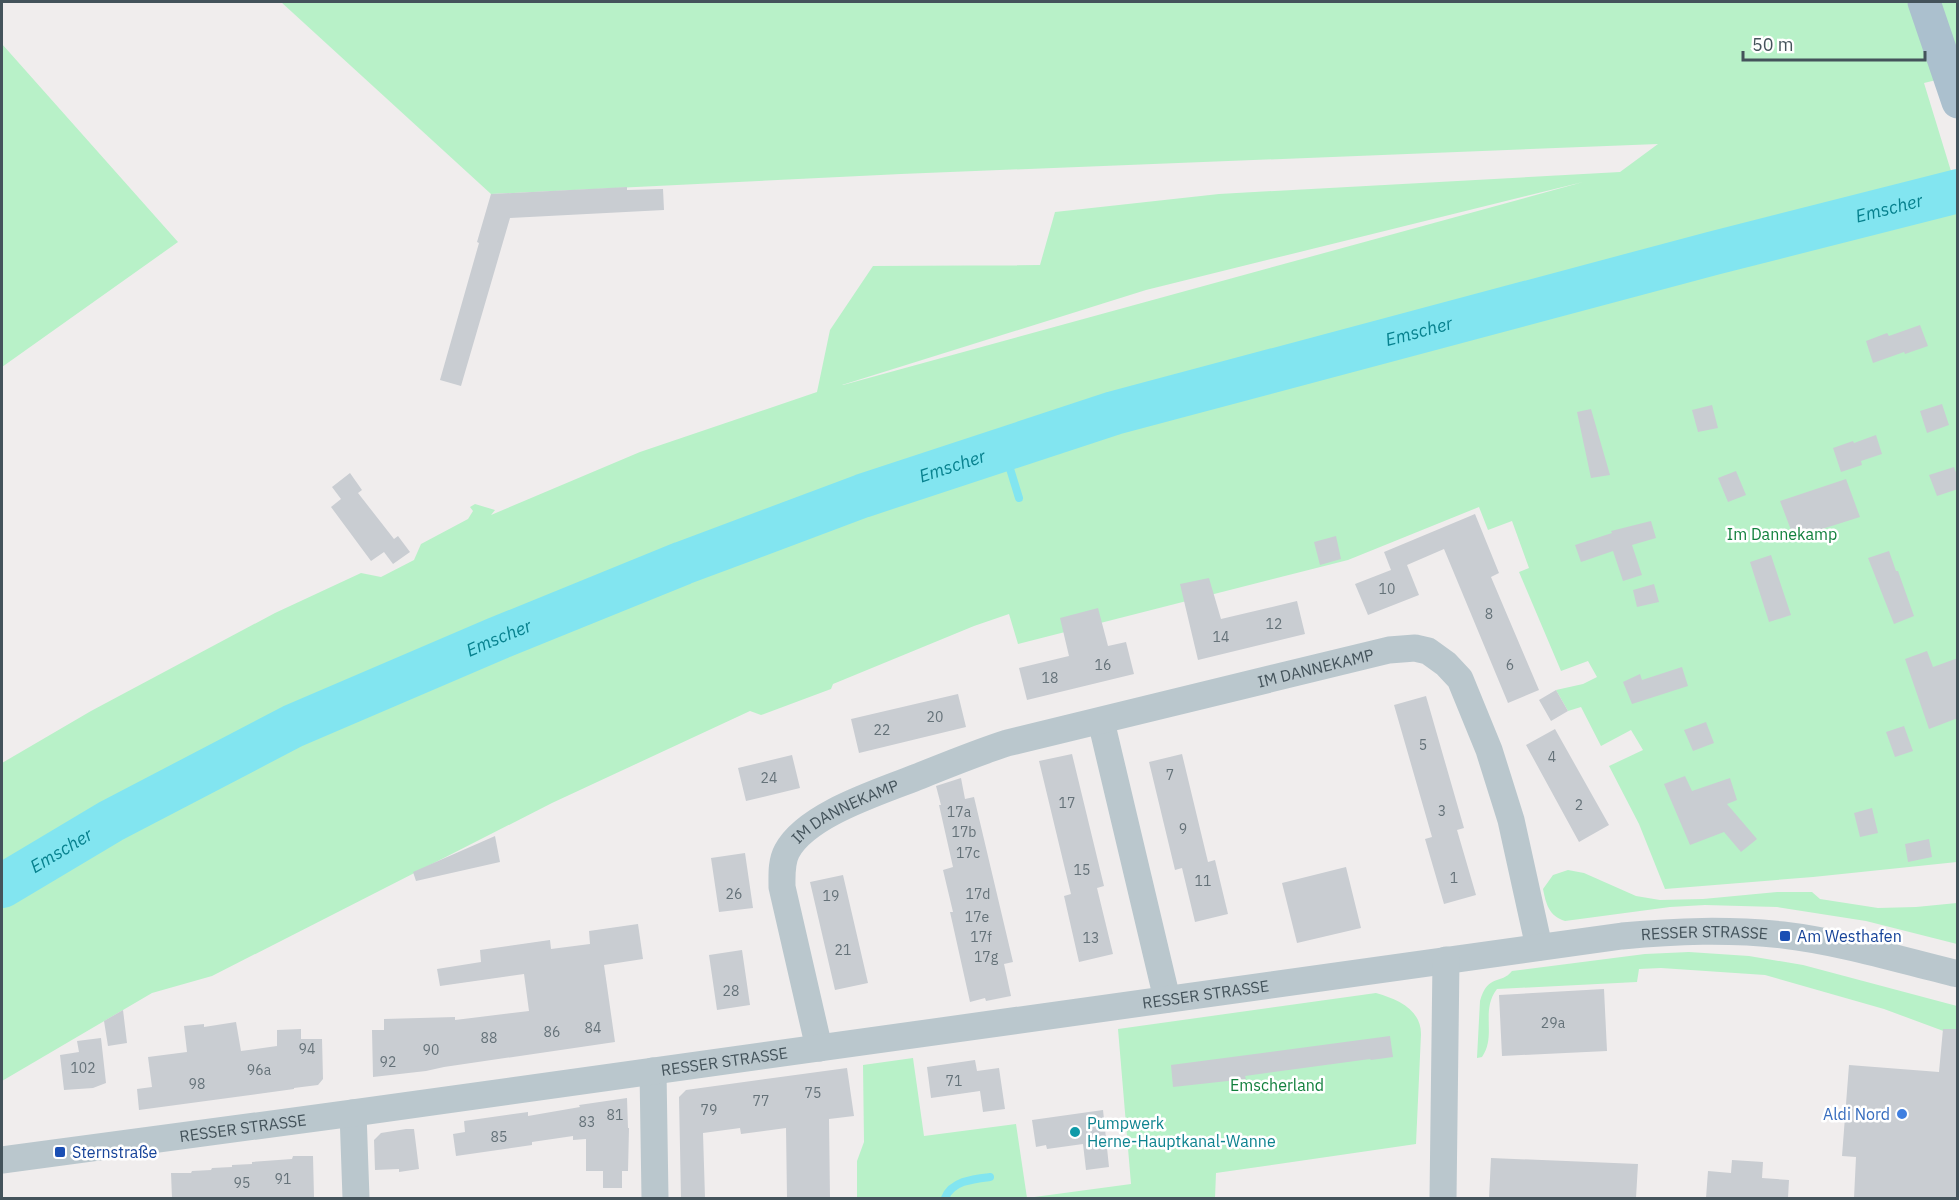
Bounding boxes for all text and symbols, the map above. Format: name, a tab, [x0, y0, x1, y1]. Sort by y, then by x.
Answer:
scale bar	[1743, 24, 1924, 62]
text: 50 m	[1752, 33, 1794, 56]
water label: Emscher	[1853, 188, 1926, 228]
water label: Emscher	[1383, 311, 1455, 351]
water label: Emscher	[916, 444, 989, 487]
park label: Im Dannekamp	[1727, 524, 1837, 544]
house number: 10	[1379, 580, 1395, 598]
house number: 8	[1485, 605, 1493, 623]
water label: Emscher	[462, 614, 535, 661]
house number: 12	[1266, 615, 1282, 633]
house number: 14	[1213, 628, 1229, 646]
street label: IM DANNEKAMP	[1255, 644, 1376, 692]
house number: 16	[1095, 656, 1111, 674]
house number: 6	[1506, 656, 1514, 674]
house number: 18	[1042, 669, 1058, 687]
house number: 20	[927, 708, 943, 726]
house number: 22	[874, 721, 890, 739]
house number: 5	[1419, 736, 1427, 754]
house number: 4	[1548, 748, 1556, 766]
house number: 7	[1166, 766, 1174, 784]
house number: 24	[761, 769, 777, 787]
street label: IM DANNEKAMP	[787, 775, 902, 848]
house number: 17	[1059, 794, 1075, 812]
house number: 2	[1575, 796, 1583, 814]
house number: 3	[1438, 802, 1446, 820]
house number: 17a	[947, 803, 972, 821]
house number: 9	[1179, 820, 1187, 838]
water label: Emscher	[26, 823, 97, 878]
house number: 17b	[952, 823, 976, 841]
house number: 17c	[956, 844, 980, 862]
house number: 15	[1074, 861, 1090, 879]
house number: 1	[1450, 869, 1458, 887]
house number: 11	[1195, 872, 1211, 890]
house number: 26	[726, 885, 742, 903]
house number: 17d	[966, 885, 990, 903]
house number: 19	[823, 887, 839, 905]
house number: 17e	[965, 908, 990, 926]
street label: RESSER STRASSE	[1640, 921, 1769, 944]
place label: Am Westhafen	[1797, 926, 1902, 946]
house number: 17f	[970, 928, 992, 946]
house number: 13	[1083, 929, 1099, 947]
marker: Am Westhafen	[1778, 929, 1792, 943]
house number: 21	[835, 941, 851, 959]
house number: 17g	[974, 948, 999, 966]
street label: RESSER STRASSE	[1141, 975, 1270, 1013]
house number: 28	[723, 982, 739, 1000]
house number: 29a	[1541, 1014, 1566, 1032]
house number: 84	[585, 1019, 601, 1037]
house number: 86	[544, 1023, 560, 1041]
house number: 88	[481, 1029, 497, 1047]
house number: 94	[299, 1040, 315, 1058]
house number: 90	[423, 1041, 439, 1059]
street label: RESSER STRASSE	[660, 1042, 789, 1080]
house number: 92	[380, 1053, 396, 1071]
house number: 102	[70, 1059, 96, 1077]
house number: 96a	[247, 1061, 272, 1079]
house number: 71	[946, 1072, 962, 1090]
house number: 98	[189, 1075, 205, 1093]
park label: Emscherland	[1230, 1075, 1324, 1095]
house number: 75	[805, 1084, 821, 1102]
house number: 77	[753, 1092, 769, 1110]
house number: 79	[701, 1101, 717, 1119]
place label: Aldi Nord	[1823, 1104, 1890, 1124]
house number: 81	[607, 1106, 623, 1124]
marker: Aldi Nord	[1895, 1107, 1909, 1121]
street label: RESSER STRASSE	[178, 1109, 308, 1146]
house number: 83	[579, 1113, 595, 1131]
place label: Pumpwerk Herne-Hauptkanal-Wanne	[1087, 1113, 1276, 1151]
marker: Pumpwerk Herne-Hauptkanal-Wanne	[1068, 1125, 1082, 1139]
house number: 85	[491, 1128, 507, 1146]
place label: Sternstraße	[72, 1142, 157, 1162]
marker: Sternstraße	[53, 1145, 67, 1159]
house number: 91	[275, 1170, 291, 1188]
house number: 95	[234, 1174, 250, 1192]

